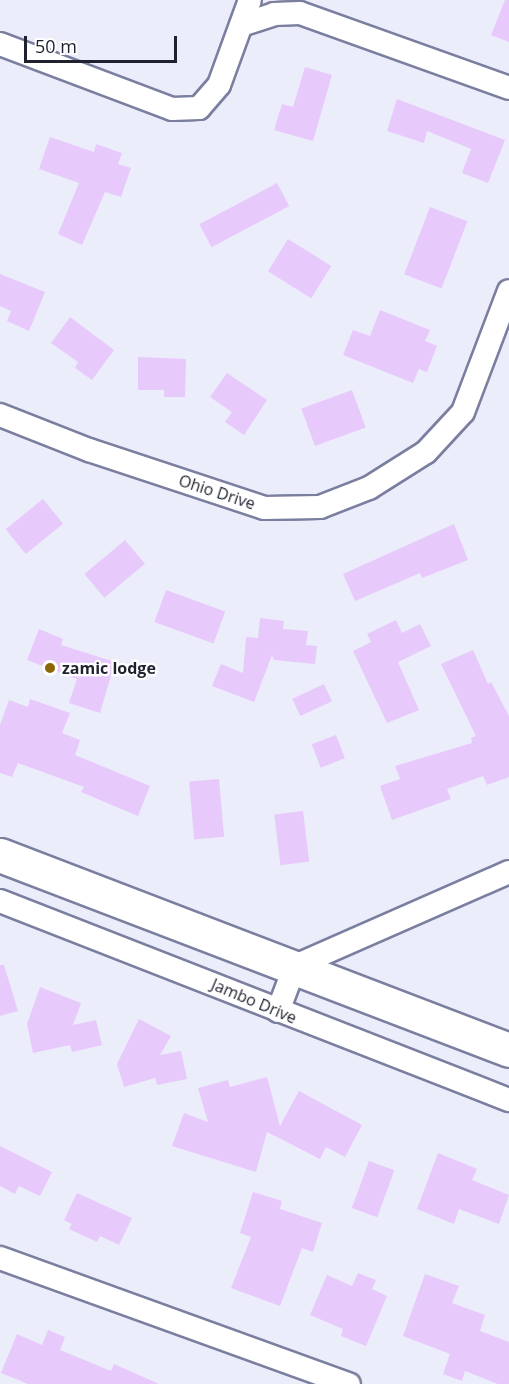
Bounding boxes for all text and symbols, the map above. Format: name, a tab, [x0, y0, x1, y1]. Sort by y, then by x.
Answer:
scale bar	[27, 24, 180, 62]
text: 50 m	[35, 34, 77, 58]
street label: Ohio Drive	[176, 471, 258, 513]
place label: zamic lodge	[62, 658, 156, 678]
marker: zamic lodge	[43, 661, 57, 675]
street label: Jambo Drive	[208, 974, 300, 1028]

